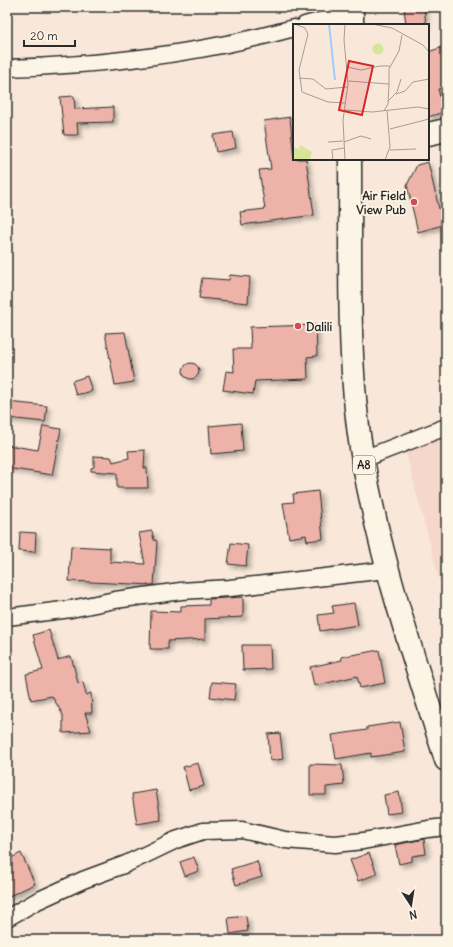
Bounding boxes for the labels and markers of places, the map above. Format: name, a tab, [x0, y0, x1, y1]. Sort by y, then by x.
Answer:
place label: Air Field View Pub	[356, 188, 406, 217]
marker: Air Field View Pub	[409, 197, 419, 207]
place label: Dalili	[306, 319, 332, 334]
marker: Dalili	[293, 321, 303, 331]

